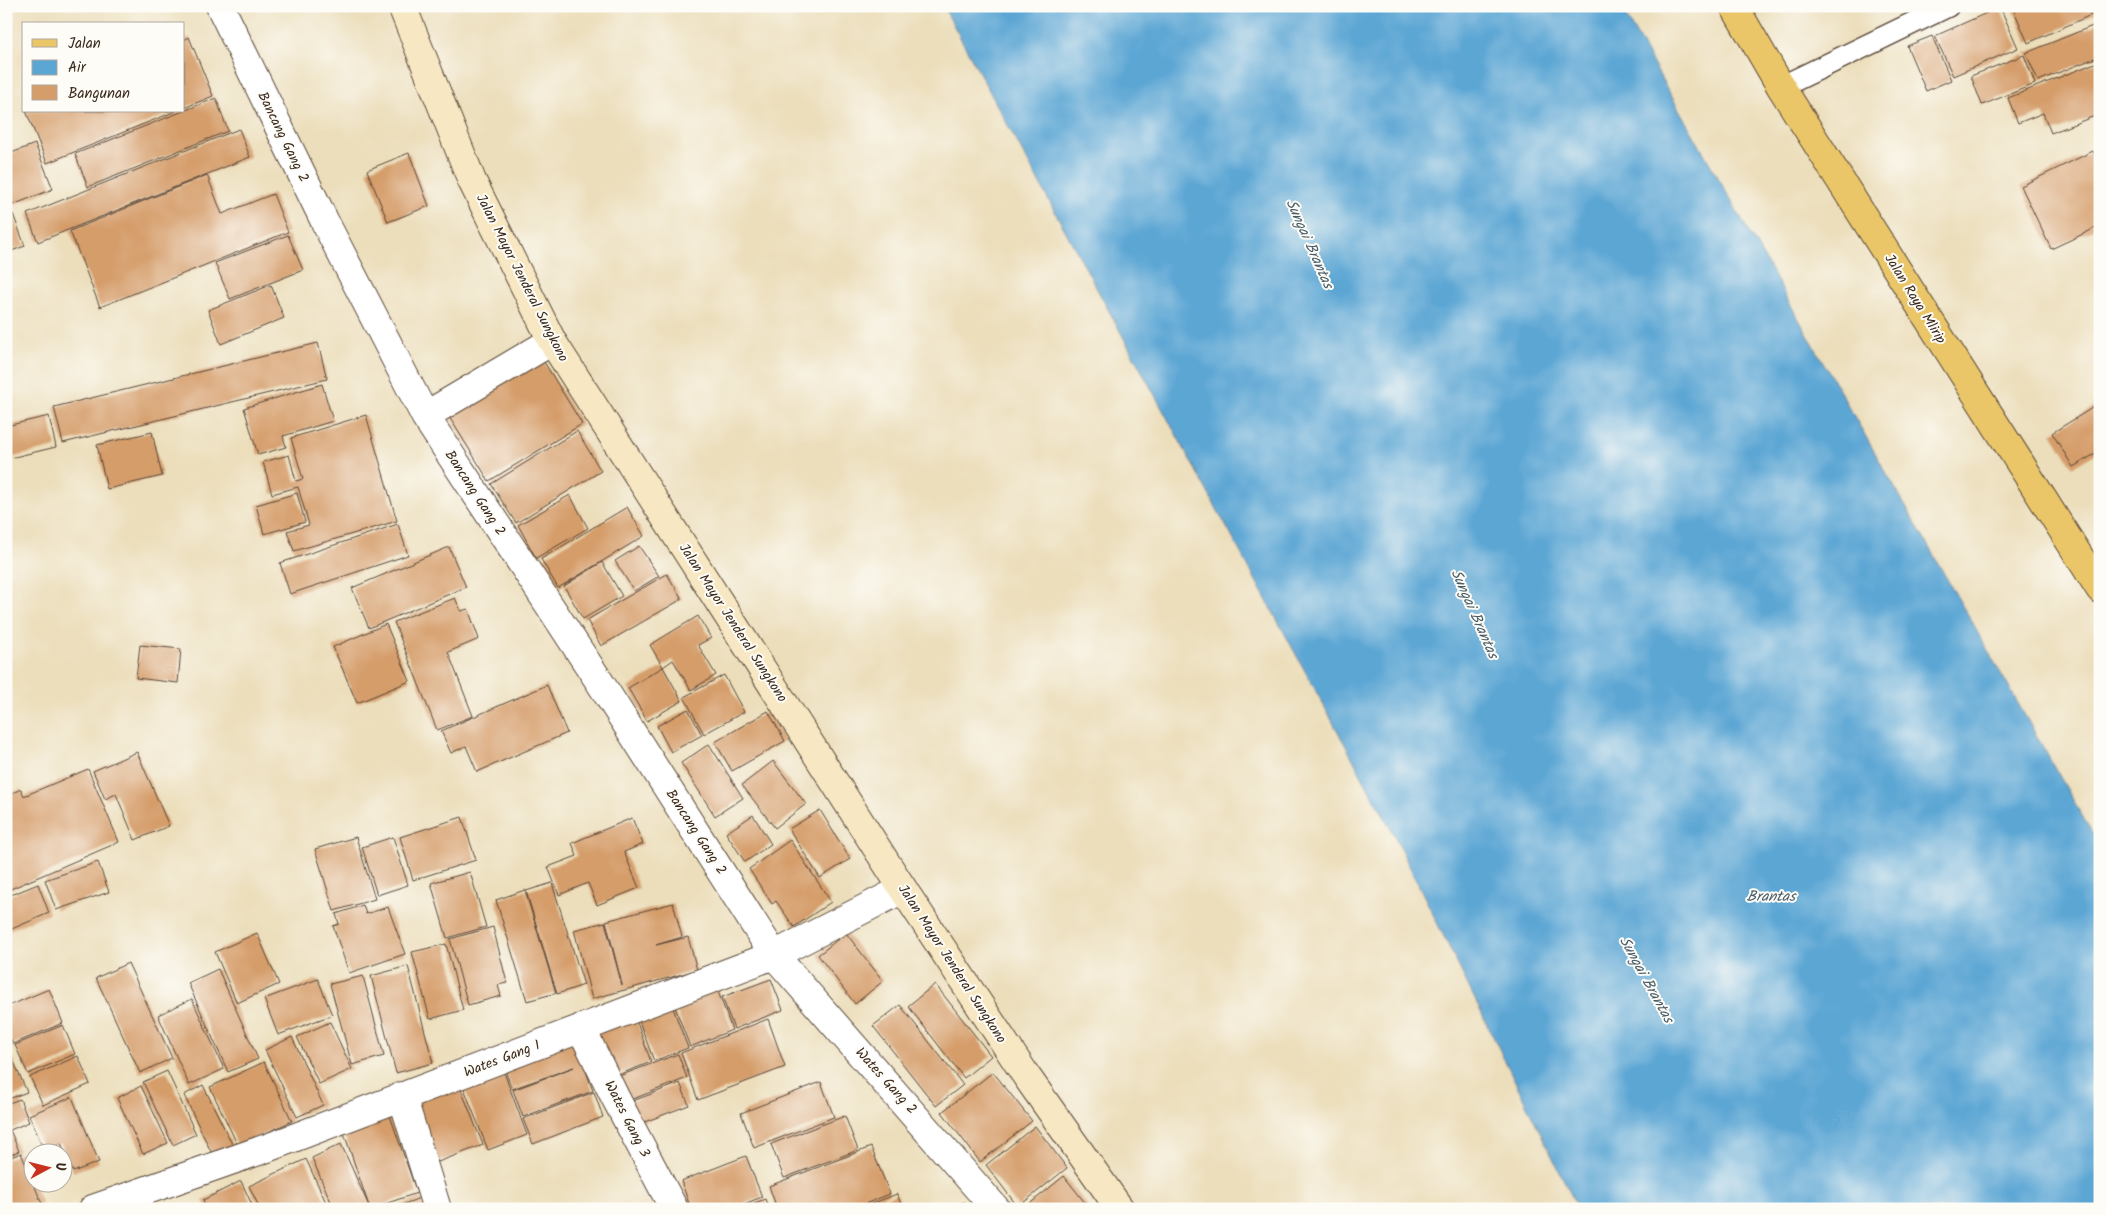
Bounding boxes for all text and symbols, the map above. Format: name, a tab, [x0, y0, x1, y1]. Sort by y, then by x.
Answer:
legend	[22, 22, 185, 112]
text: Jalan	[68, 32, 101, 56]
text: Air	[68, 56, 87, 80]
text: Bangunan	[68, 82, 130, 106]
street label: Bancang Gang 2	[252, 88, 314, 186]
street label: Jalan Mayor Jenderal Sungkono	[470, 190, 574, 366]
water label: Sungai Brantas	[1279, 195, 1340, 294]
street label: Jalan Raya Mlirip	[1879, 250, 1952, 348]
street label: Bancang Gang 2	[439, 446, 511, 540]
street label: Jalan Mayor Jenderal Sungkono	[673, 539, 793, 707]
water label: Sungai Brantas	[1444, 565, 1505, 664]
street label: Bancang Gang 2	[660, 785, 732, 879]
street label: Jalan Mayor Jenderal Sungkono	[892, 880, 1012, 1048]
water label: Brantas	[1747, 885, 1797, 909]
water label: Sungai Brantas	[1612, 932, 1680, 1029]
street label: Wates Gang 1	[461, 1034, 543, 1084]
street label: Wates Gang 2	[850, 1043, 922, 1119]
street label: Wates Gang 3	[598, 1077, 656, 1161]
north arrow	[22, 1142, 72, 1192]
text: U	[48, 1161, 71, 1173]

